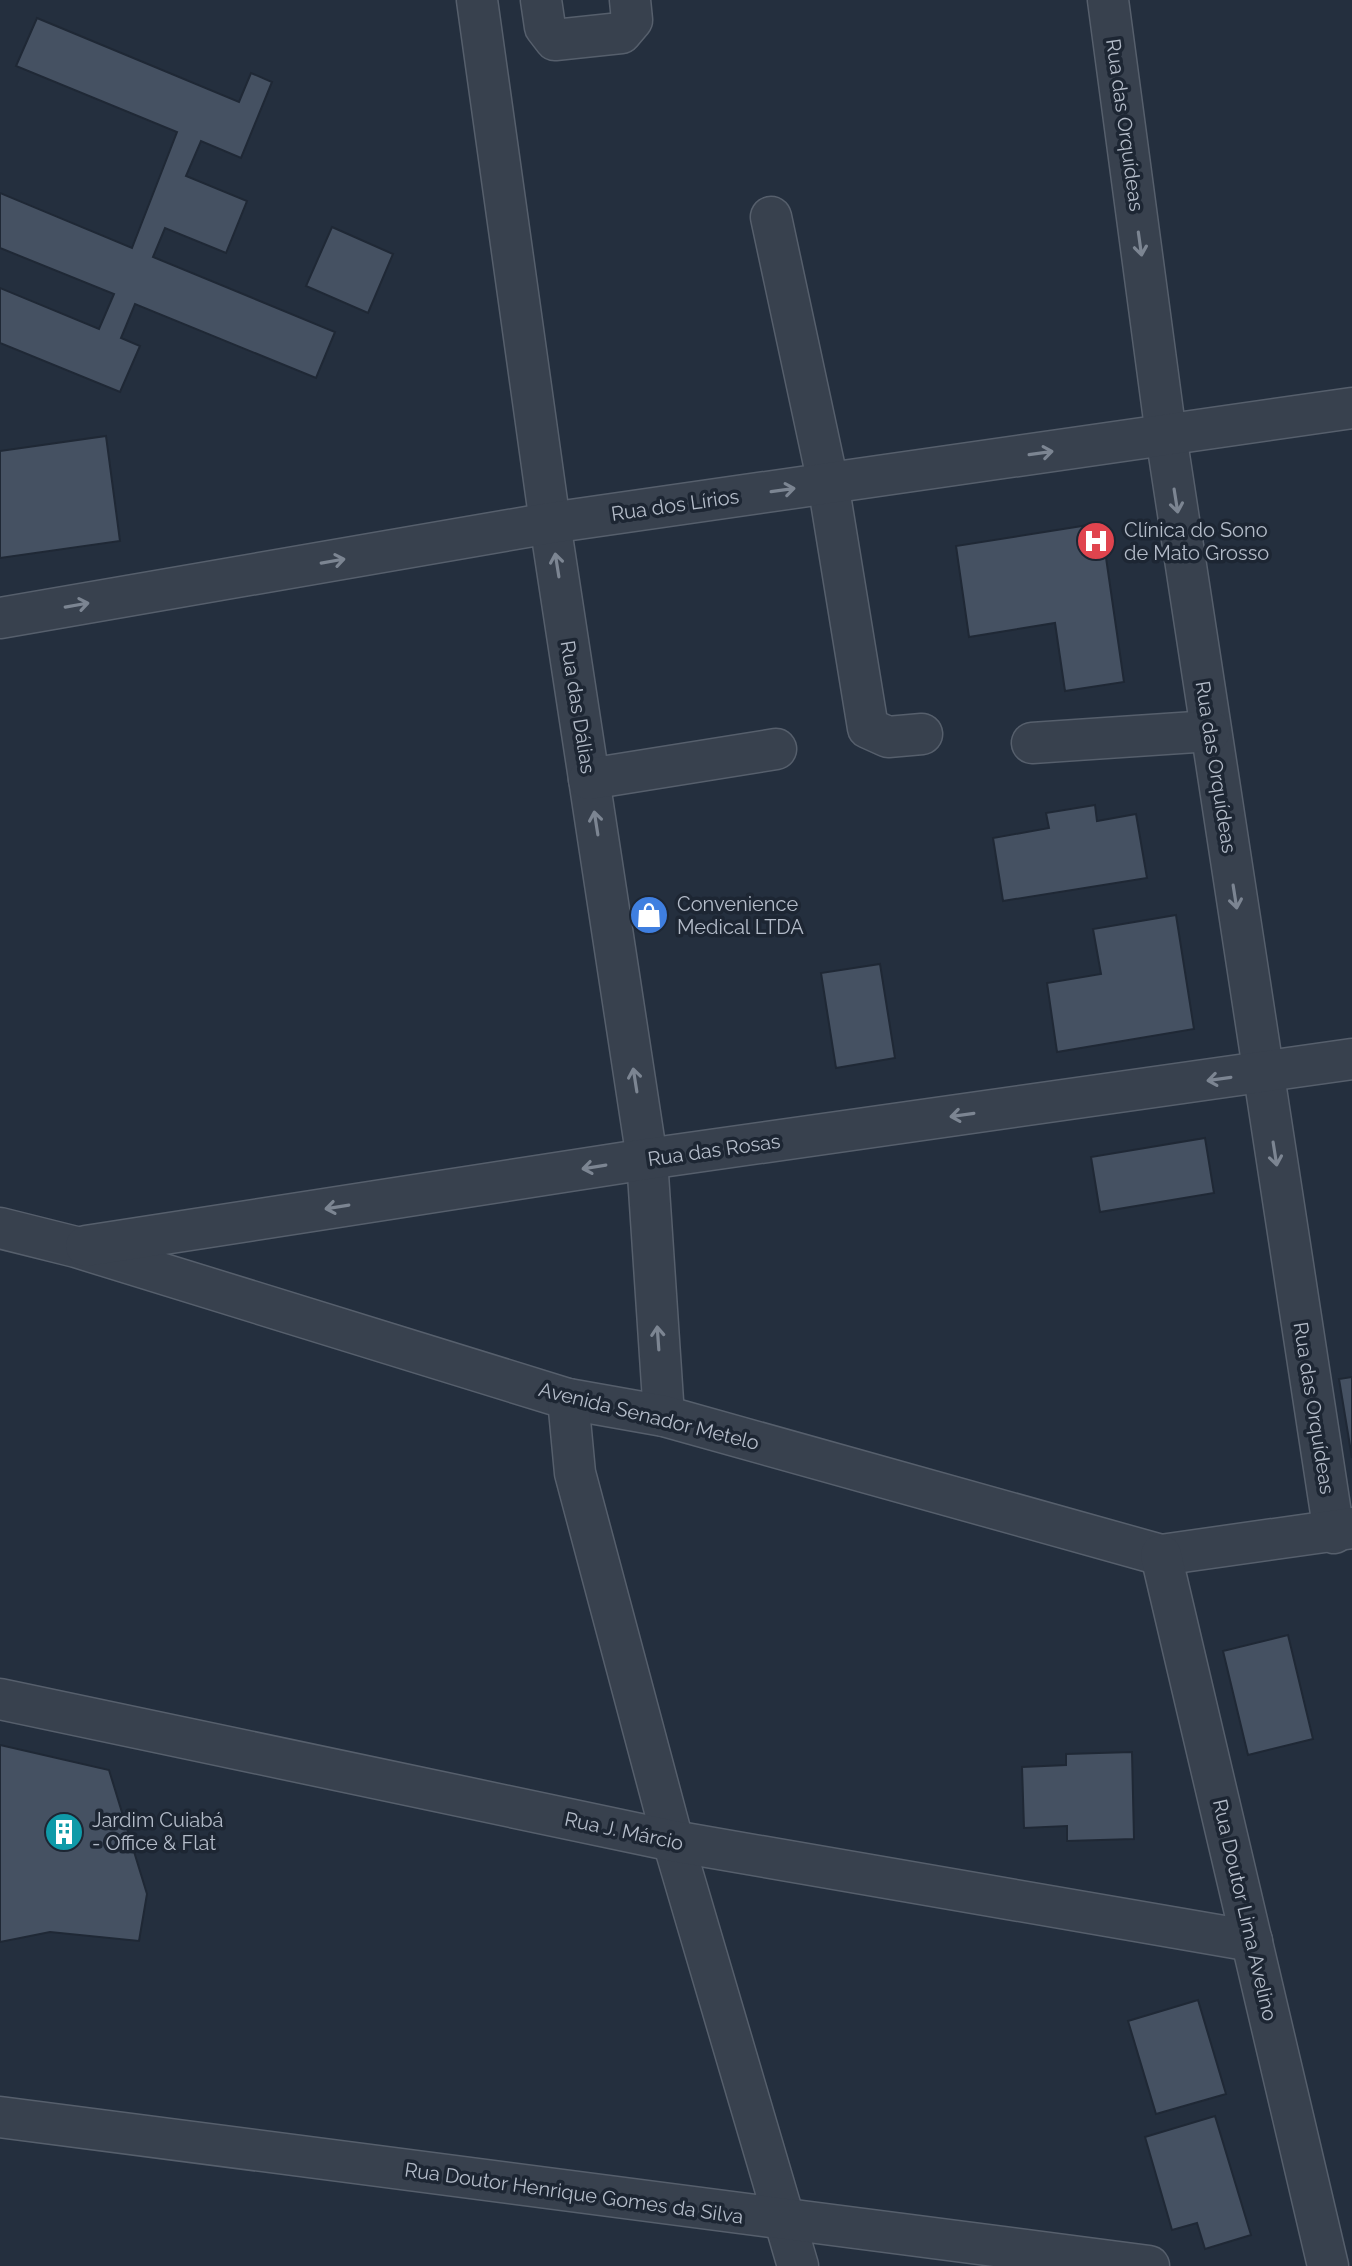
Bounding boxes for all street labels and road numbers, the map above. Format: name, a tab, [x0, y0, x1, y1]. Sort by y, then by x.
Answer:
street label: Rua das Orquídeas	[1101, 37, 1149, 213]
street label: Rua dos Lírios	[610, 484, 740, 526]
street label: Rua das Dálias	[556, 639, 600, 775]
street label: Rua das Orquídeas	[1191, 679, 1241, 855]
street label: Rua das Rosas	[646, 1129, 782, 1171]
street label: Rua das Orquídeas	[1289, 1320, 1339, 1496]
street label: Avenida Senador Metelo	[536, 1377, 762, 1455]
street label: Rua Doutor Lima Avelino	[1208, 1797, 1282, 2023]
street label: Rua J. Márcio	[562, 1807, 686, 1855]
street label: Rua Doutor Henrique Gomes da Silva	[403, 2157, 745, 2229]

